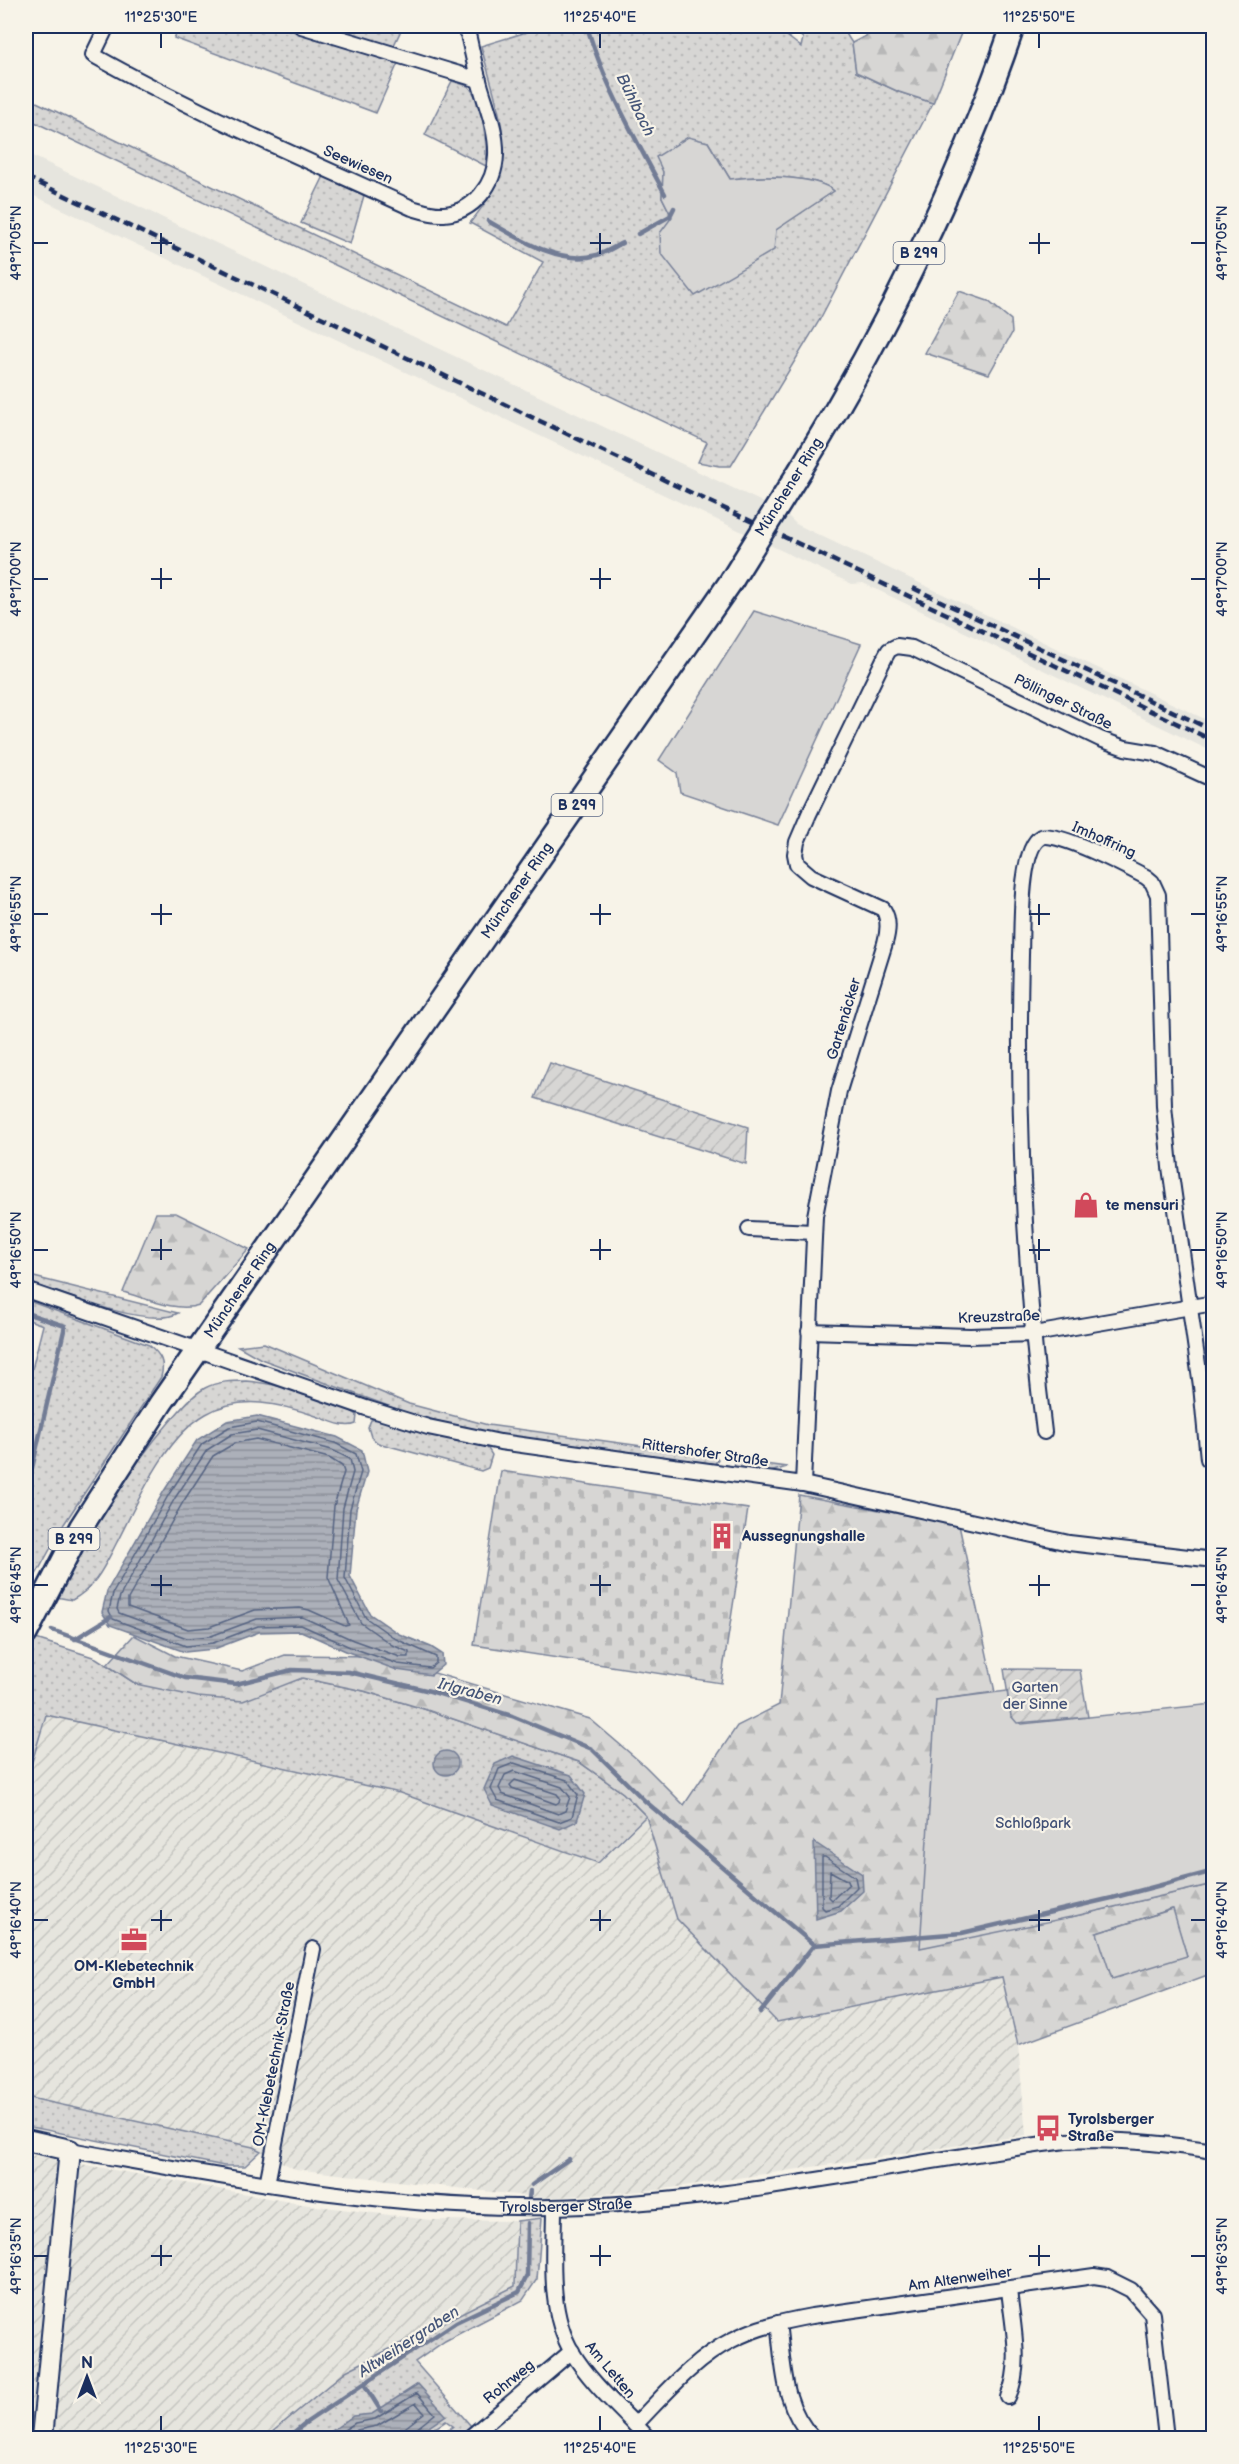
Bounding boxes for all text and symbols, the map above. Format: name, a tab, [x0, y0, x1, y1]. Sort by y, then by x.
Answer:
text: 11°25'30"E	[125, 8, 198, 27]
text: 11°25'40"E	[564, 8, 637, 27]
text: 11°25'50"E	[1003, 8, 1075, 27]
water label: Bühlbach	[612, 71, 658, 140]
street label: Seewiesen	[320, 141, 396, 189]
text: 49°17'05"N	[7, 205, 26, 281]
text: 49°17'05"N	[1213, 205, 1232, 281]
road number: B 299	[894, 242, 944, 264]
street label: Münchener Ring	[751, 434, 827, 540]
text: 49°17'00"N	[7, 541, 26, 617]
text: 49°17'00"N	[1213, 541, 1232, 617]
street label: Pöllinger Straße	[1011, 670, 1115, 734]
road number: B 299	[552, 794, 602, 816]
street label: Imhoffring	[1069, 817, 1139, 863]
street label: Münchener Ring	[477, 838, 557, 942]
text: 49°16'55"N	[7, 875, 26, 953]
text: 49°16'55"N	[1213, 875, 1232, 953]
street label: Gartenäcker	[823, 975, 866, 1062]
shop icon: te mensuri	[1071, 1190, 1101, 1220]
place label: te mensuri	[1105, 1196, 1179, 1215]
text: 49°16'50"N	[7, 1211, 26, 1289]
text: 49°16'50"N	[1213, 1211, 1232, 1289]
street label: Münchener Ring	[200, 1238, 280, 1342]
street label: Kreuzstraße	[958, 1306, 1040, 1328]
street label: Rittershofer Straße	[640, 1435, 770, 1471]
building icon: Aussegnungshalle	[707, 1521, 737, 1551]
place label: Aussegnungshalle	[741, 1527, 866, 1546]
road number: B 299	[48, 1528, 100, 1550]
text: 49°16'45"N	[7, 1546, 26, 1624]
text: 49°16'45"N	[1213, 1546, 1232, 1624]
water label: Irlgraben	[435, 1674, 504, 1710]
park label: Garten der Sinne	[1002, 1678, 1068, 1714]
park label: Schloßpark	[995, 1814, 1071, 1833]
text: 49°16'40"N	[7, 1881, 26, 1959]
text: 49°16'40"N	[1213, 1881, 1232, 1959]
office icon: OM-Klebetechnik GmbH	[119, 1925, 149, 1955]
place label: OM-Klebetechnik GmbH	[74, 1957, 194, 1993]
street label: OM-Klebetechnik-Straße	[249, 1980, 299, 2148]
place label: Tyrolsberger Straße	[1068, 2110, 1155, 2146]
bus stop icon: Tyrolsberger Straße	[1033, 2113, 1063, 2143]
street label: Tyrolsberger Straße	[499, 2194, 633, 2217]
text: 49°16'35"N	[7, 2217, 26, 2295]
text: 49°16'35"N	[1213, 2217, 1232, 2295]
street label: Am Altenweiher	[907, 2262, 1014, 2296]
water label: Altweihergraben	[354, 2302, 463, 2382]
street label: Am Letten	[581, 2338, 639, 2402]
north arrow	[57, 2347, 117, 2407]
text: N	[81, 2354, 93, 2373]
street label: Rohrweg	[480, 2356, 538, 2408]
text: 11°25'30"E	[125, 2439, 198, 2458]
text: 11°25'40"E	[564, 2439, 637, 2458]
text: 11°25'50"E	[1003, 2439, 1075, 2458]

